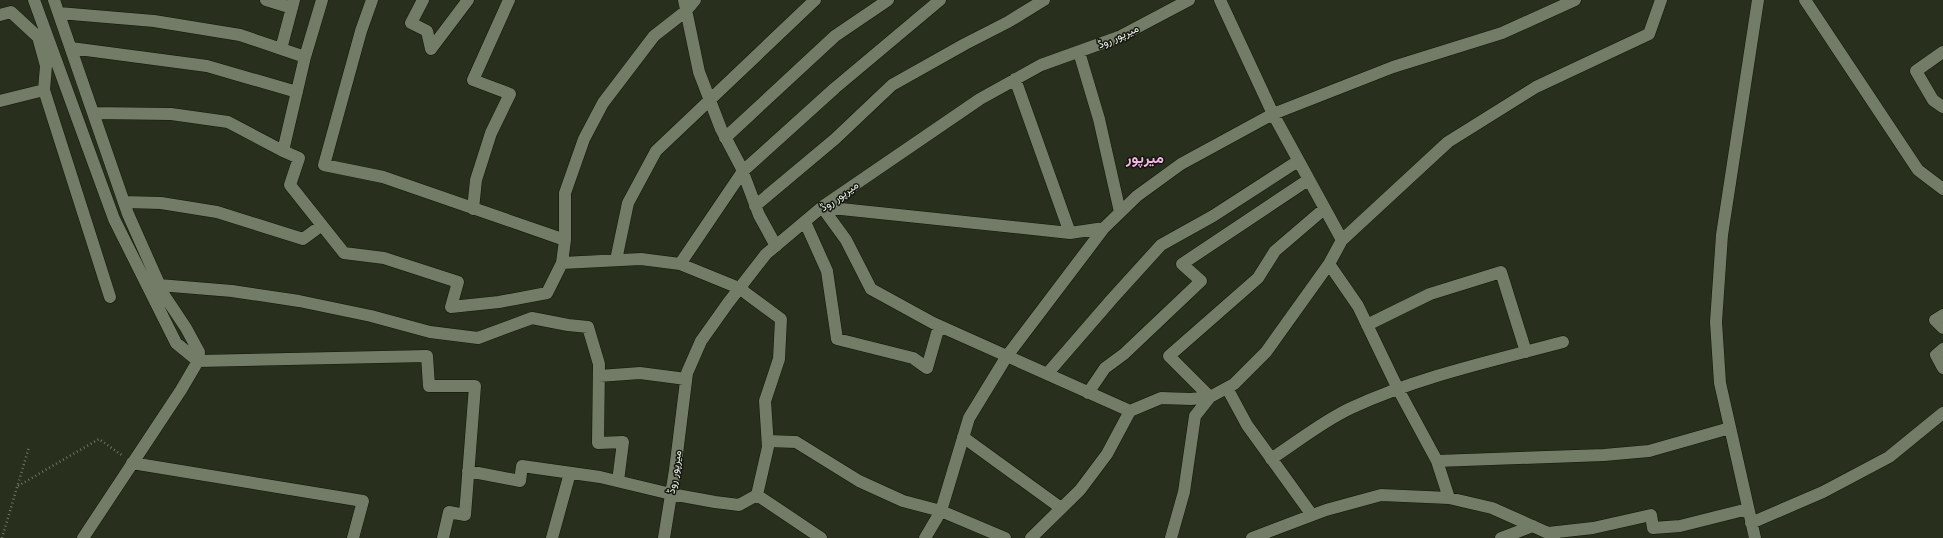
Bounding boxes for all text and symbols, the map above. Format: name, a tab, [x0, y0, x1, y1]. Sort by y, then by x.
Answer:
street label: میرپور روڈ	[1095, 20, 1141, 52]
district label: میرپور	[1125, 147, 1164, 168]
street label: میرپور روڈ	[816, 177, 862, 215]
street label: میرپور روڈ	[663, 449, 685, 495]

